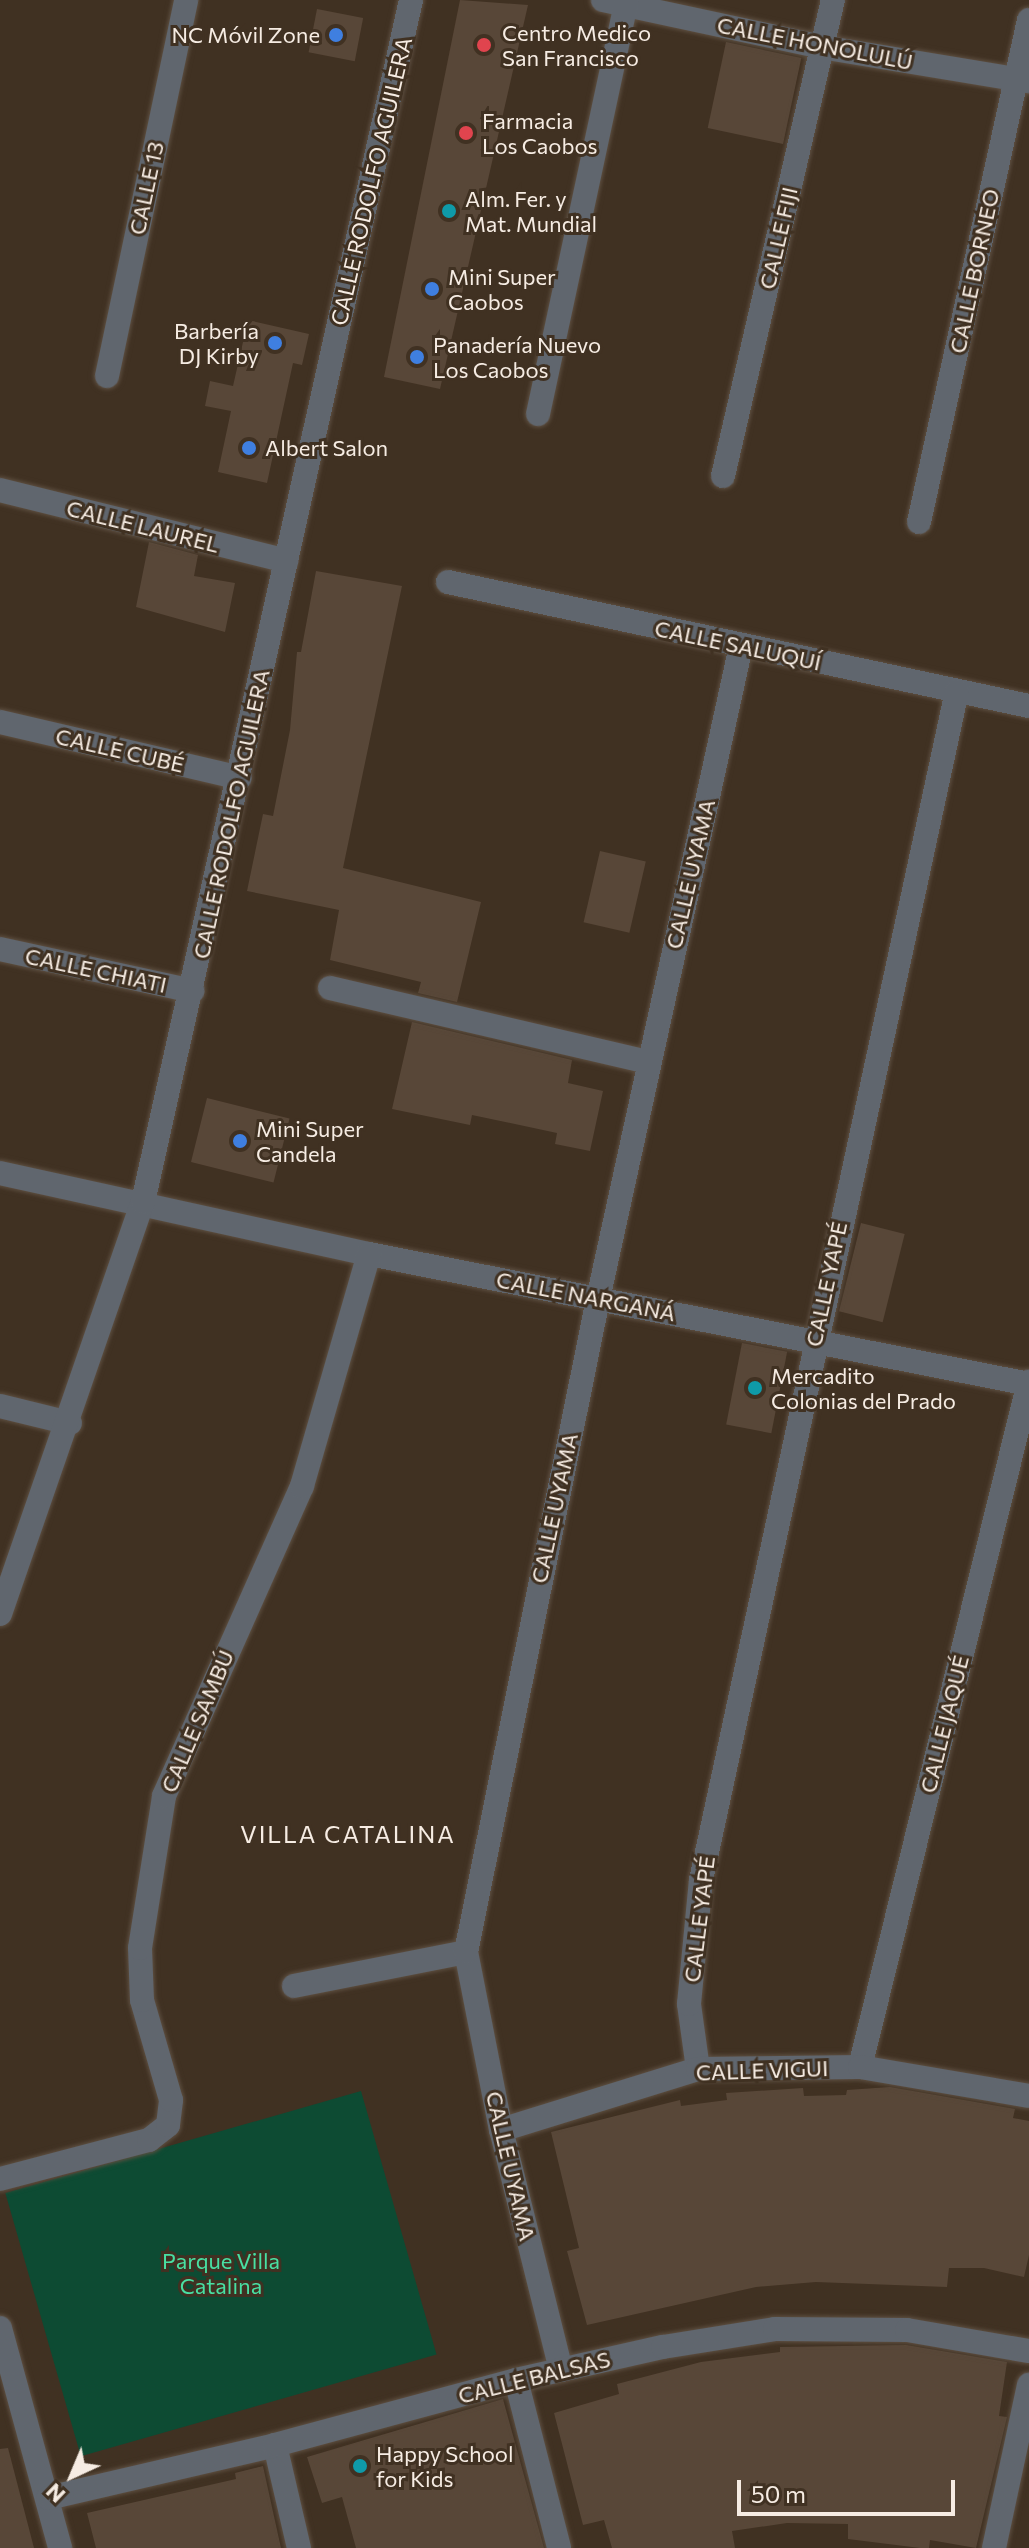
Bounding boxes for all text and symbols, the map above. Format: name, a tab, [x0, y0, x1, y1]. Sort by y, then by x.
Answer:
street label: CALLE HONOLULÚ	[715, 11, 915, 75]
place label: Centro Medico San Francisco	[502, 19, 651, 70]
place label: NC Móvil Zone	[171, 22, 320, 48]
marker: NC Móvil Zone	[327, 26, 345, 44]
street label: CALLE RODOLFO AGUILERA	[325, 34, 417, 328]
marker: Centro Medico San Francisco	[473, 34, 495, 56]
place label: Farmacia Los Caobos	[482, 107, 597, 158]
marker: Farmacia Los Caobos	[457, 124, 475, 142]
street label: CALLE 13	[123, 139, 169, 237]
street label: CALLE FIJI	[753, 184, 803, 292]
place label: Alm. Fer. y Mat. Mundial	[465, 185, 597, 236]
street label: CALLE BORNEO	[944, 186, 1004, 356]
marker: Alm. Fer. y Mat. Mundial	[440, 202, 458, 220]
place label: Mini Super Caobos	[448, 263, 556, 314]
marker: Mini Super Caobos	[423, 280, 441, 298]
place label: Barbería DJ Kirby	[174, 317, 259, 368]
place label: Panadería Nuevo Los Caobos	[433, 331, 601, 382]
marker: Barbería DJ Kirby	[266, 334, 284, 352]
marker: Panadería Nuevo Los Caobos	[408, 348, 426, 366]
place label: Albert Salon	[265, 435, 388, 461]
marker: Albert Salon	[240, 439, 258, 457]
street label: CALLE LAUREL	[64, 494, 222, 558]
street label: CALLE SALUQUÍ	[652, 614, 824, 676]
street label: CALLE RODOLFO AGUILERA	[187, 667, 275, 961]
street label: CALLE CUBÉ	[53, 722, 187, 778]
street label: CALLE UYAMA	[660, 797, 720, 951]
street label: CALLE CHIATI	[23, 942, 169, 998]
place label: Mini Super Candela	[256, 1115, 364, 1166]
marker: Mini Super Candela	[231, 1132, 249, 1150]
street label: CALLE YAPÉ	[800, 1219, 852, 1349]
street label: CALLE NARGANÁ	[494, 1266, 678, 1326]
place label: Mercadito Colonias del Prado	[771, 1362, 956, 1414]
marker: Mercadito Colonias del Prado	[746, 1379, 764, 1397]
street label: CALLE UYAMA	[525, 1431, 583, 1585]
street label: CALLE SAMBÚ	[155, 1646, 239, 1796]
street label: CALLE JAQUÉ	[914, 1653, 974, 1795]
district label: VILLA CATALINA	[240, 1820, 456, 1848]
street label: CALLE YAPÉ	[678, 1854, 720, 1984]
street label: CALLE VIGUI	[695, 2054, 829, 2086]
street label: CALLE UYAMA	[481, 2089, 541, 2243]
park label: Parque Villa Catalina	[162, 2247, 280, 2298]
street label: CALLE BALSAS	[455, 2345, 613, 2409]
north arrow	[32, 2436, 112, 2516]
place label: Happy School for Kids	[376, 2440, 514, 2492]
marker: Happy School for Kids	[351, 2457, 369, 2475]
scale bar	[741, 2464, 959, 2514]
text: N	[40, 2478, 70, 2509]
text: 50 m	[751, 2479, 806, 2508]

